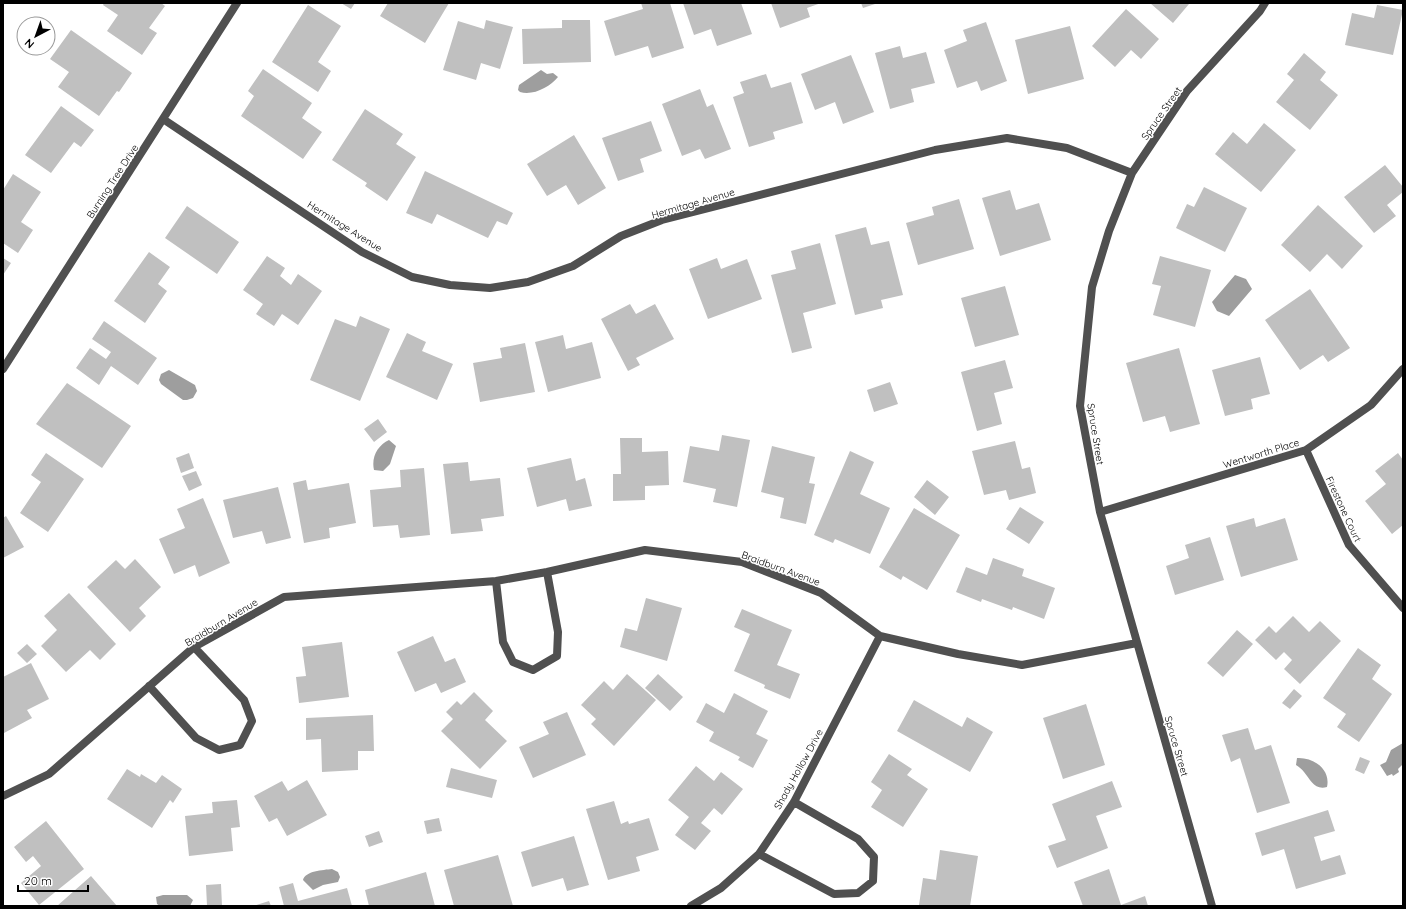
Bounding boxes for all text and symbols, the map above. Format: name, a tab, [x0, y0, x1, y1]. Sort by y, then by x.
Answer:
north arrow	[16, 16, 56, 56]
text: N	[22, 36, 37, 51]
street label: Spruce Street	[1138, 84, 1185, 142]
street label: Burning Tree Drive	[84, 141, 141, 221]
street label: Hermitage Avenue	[650, 185, 737, 222]
street label: Hermitage Avenue	[305, 198, 385, 255]
street label: Spruce Street	[1084, 402, 1107, 466]
street label: Wentworth Place	[1221, 436, 1301, 471]
street label: Firestone Court	[1323, 474, 1365, 545]
street label: Braidburn Avenue	[740, 548, 822, 589]
street label: Braidburn Avenue	[182, 595, 260, 649]
street label: Spruce Street	[1162, 714, 1191, 778]
street label: Shady Hollow Drive	[771, 726, 826, 812]
scale bar	[18, 867, 88, 893]
text: 20 m	[24, 873, 52, 888]

